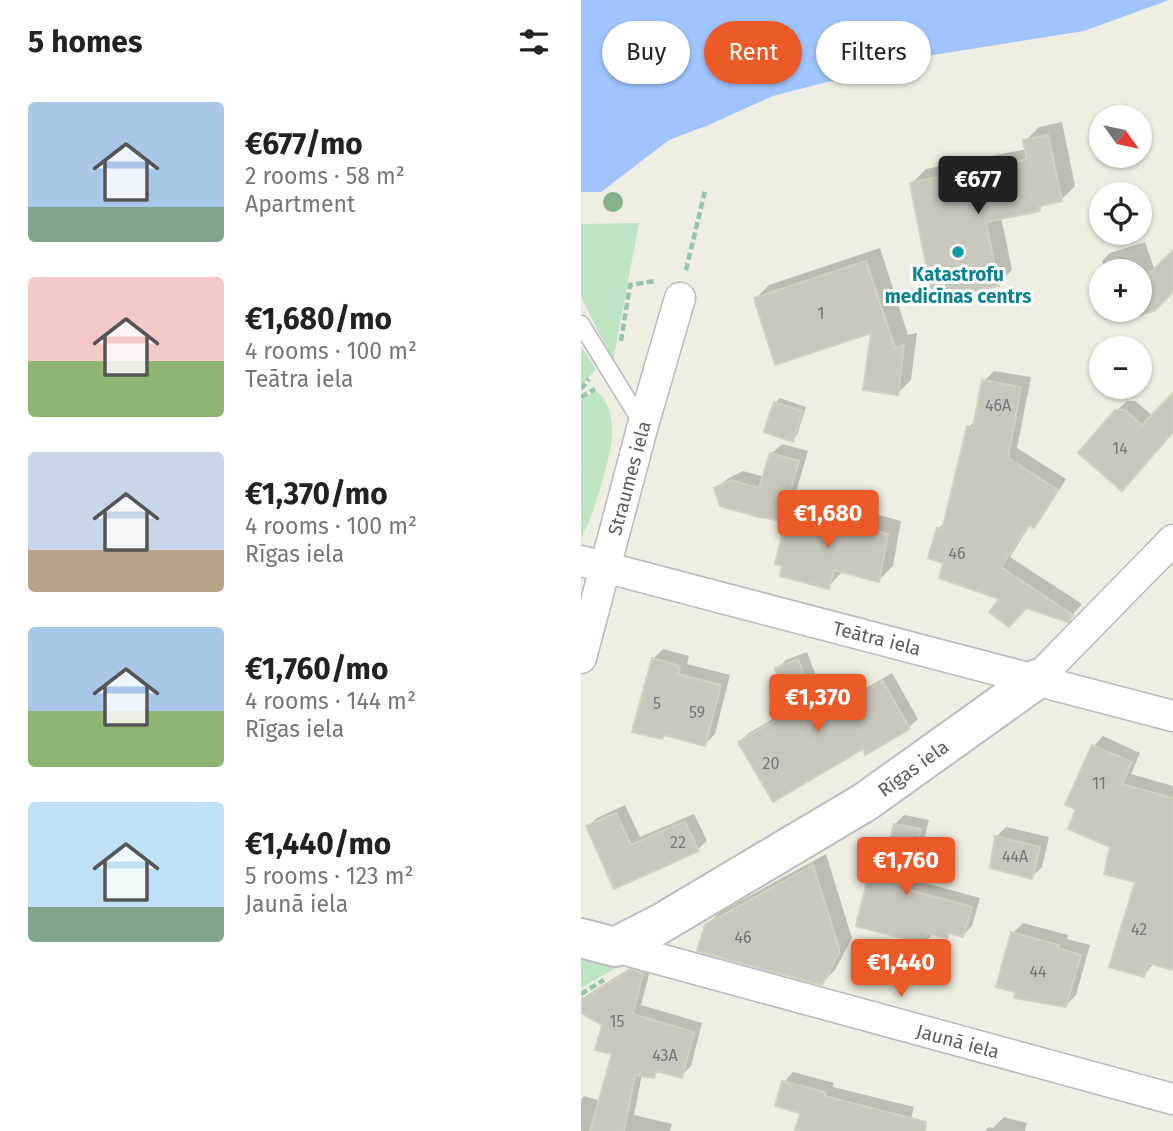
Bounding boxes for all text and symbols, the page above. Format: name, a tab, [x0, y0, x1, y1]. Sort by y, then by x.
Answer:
chip: Buy	[602, 21, 690, 84]
chip: Rent	[704, 21, 802, 84]
chip: Filters	[816, 21, 931, 84]
icon: filters	[515, 23, 553, 61]
text: 5 homes	[28, 24, 142, 60]
north arrow	[1089, 105, 1151, 168]
map controls	[1089, 105, 1152, 399]
text: €677/mo	[245, 126, 363, 162]
icon: home	[84, 130, 168, 214]
pin: €677	[937, 156, 1019, 216]
text: 2 rooms · 58 m²	[245, 162, 405, 190]
text: €677	[954, 165, 1002, 193]
button: locate	[1089, 182, 1152, 245]
text: Apartment	[245, 190, 355, 218]
marker: Katastrofu medicīnas centrs	[950, 244, 966, 260]
button: +	[1089, 259, 1152, 322]
place label: Katastrofu medicīnas centrs	[885, 263, 1031, 308]
text: €1,680/mo	[245, 301, 392, 337]
house number: 1	[818, 304, 824, 323]
icon: home	[84, 305, 168, 389]
button: −	[1089, 336, 1152, 399]
text: 4 rooms · 100 m²	[245, 337, 417, 365]
text: Teātra iela	[245, 365, 354, 393]
house number: 46A	[985, 396, 1012, 415]
street label: Straumes iela	[603, 418, 656, 538]
house number: 14	[1112, 439, 1128, 458]
text: €1,370/mo	[245, 476, 388, 512]
icon: home	[84, 480, 168, 564]
pin: €1,680	[771, 490, 885, 550]
text: €1,680	[794, 499, 862, 527]
text: 4 rooms · 100 m²	[245, 512, 417, 540]
text: Rīgas iela	[245, 540, 344, 568]
house number: 46	[948, 544, 966, 563]
street label: Teātra iela	[831, 616, 923, 660]
text: €1,760/mo	[245, 651, 389, 687]
icon: home	[84, 655, 168, 739]
pin: €1,370	[761, 674, 875, 734]
text: €1,370	[785, 683, 851, 711]
text: 4 rooms · 144 m²	[245, 687, 416, 715]
house number: 5	[653, 694, 661, 713]
house number: 59	[689, 703, 705, 722]
text: Rīgas iela	[245, 715, 344, 743]
street label: Rīgas iela	[873, 735, 953, 802]
house number: 20	[763, 754, 779, 773]
house number: 11	[1092, 774, 1106, 793]
text: €1,440/mo	[245, 826, 391, 862]
icon: home	[84, 830, 168, 914]
house number: 22	[670, 833, 686, 852]
pin: €1,760	[849, 838, 963, 897]
text: €1,760	[873, 846, 939, 874]
house number: 44A	[1002, 847, 1029, 866]
text: 5 rooms · 123 m²	[245, 862, 413, 890]
text: Jaunā iela	[245, 890, 348, 918]
house number: 42	[1131, 920, 1147, 939]
house number: 46	[734, 928, 752, 947]
pin: €1,440	[844, 940, 958, 999]
text: €1,440	[867, 948, 935, 976]
house number: 44	[1029, 962, 1047, 981]
house number: 15	[610, 1012, 624, 1031]
street label: Jaunā iela	[914, 1019, 1002, 1064]
house number: 43A	[652, 1046, 679, 1065]

